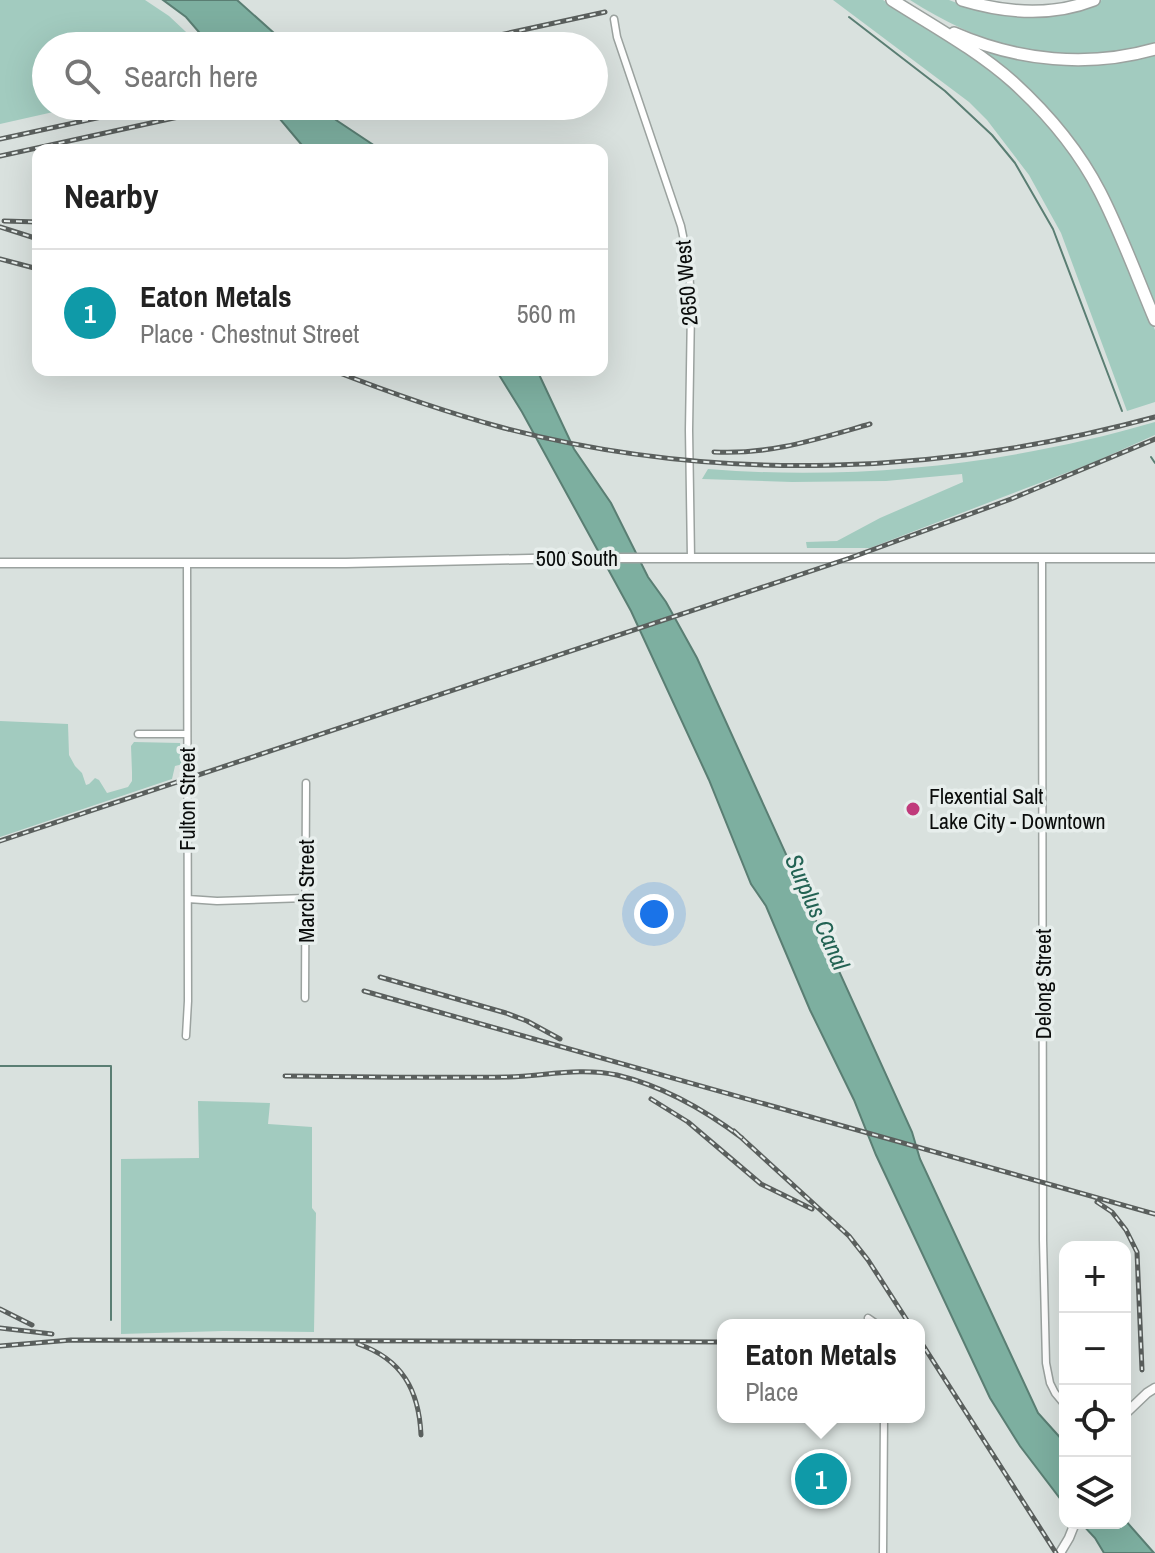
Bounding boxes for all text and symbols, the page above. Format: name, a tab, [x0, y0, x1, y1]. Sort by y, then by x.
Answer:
search box	[32, 32, 608, 120]
icon: search	[60, 54, 104, 98]
text: Search here	[124, 56, 258, 96]
text: Nearby	[64, 173, 159, 219]
street label: 2650 West	[667, 239, 705, 327]
text: Eaton Metals	[140, 276, 292, 316]
text: 1	[84, 296, 96, 331]
text: 560 m	[517, 296, 576, 331]
text: Place · Chestnut Street	[140, 316, 359, 351]
street label: 500 South	[536, 543, 618, 573]
street label: Fulton Street	[172, 747, 202, 851]
place label: Flexential Salt Lake City - Downtown	[929, 781, 1105, 836]
marker: Flexential Salt Lake City - Downtown	[904, 800, 922, 818]
street label: March Street	[291, 839, 321, 943]
water label: Surplus Canal	[778, 849, 858, 975]
your location	[634, 894, 674, 934]
street label: Delong Street	[1028, 929, 1058, 1039]
map controls	[1059, 1241, 1131, 1529]
button: +	[1059, 1241, 1131, 1313]
button: −	[1059, 1313, 1131, 1385]
popup	[717, 1319, 925, 1423]
text: Eaton Metals	[745, 1334, 897, 1374]
text: Place	[745, 1374, 798, 1409]
button: locate	[1059, 1385, 1131, 1457]
pin: 1	[795, 1449, 847, 1509]
button: layers	[1059, 1457, 1131, 1529]

